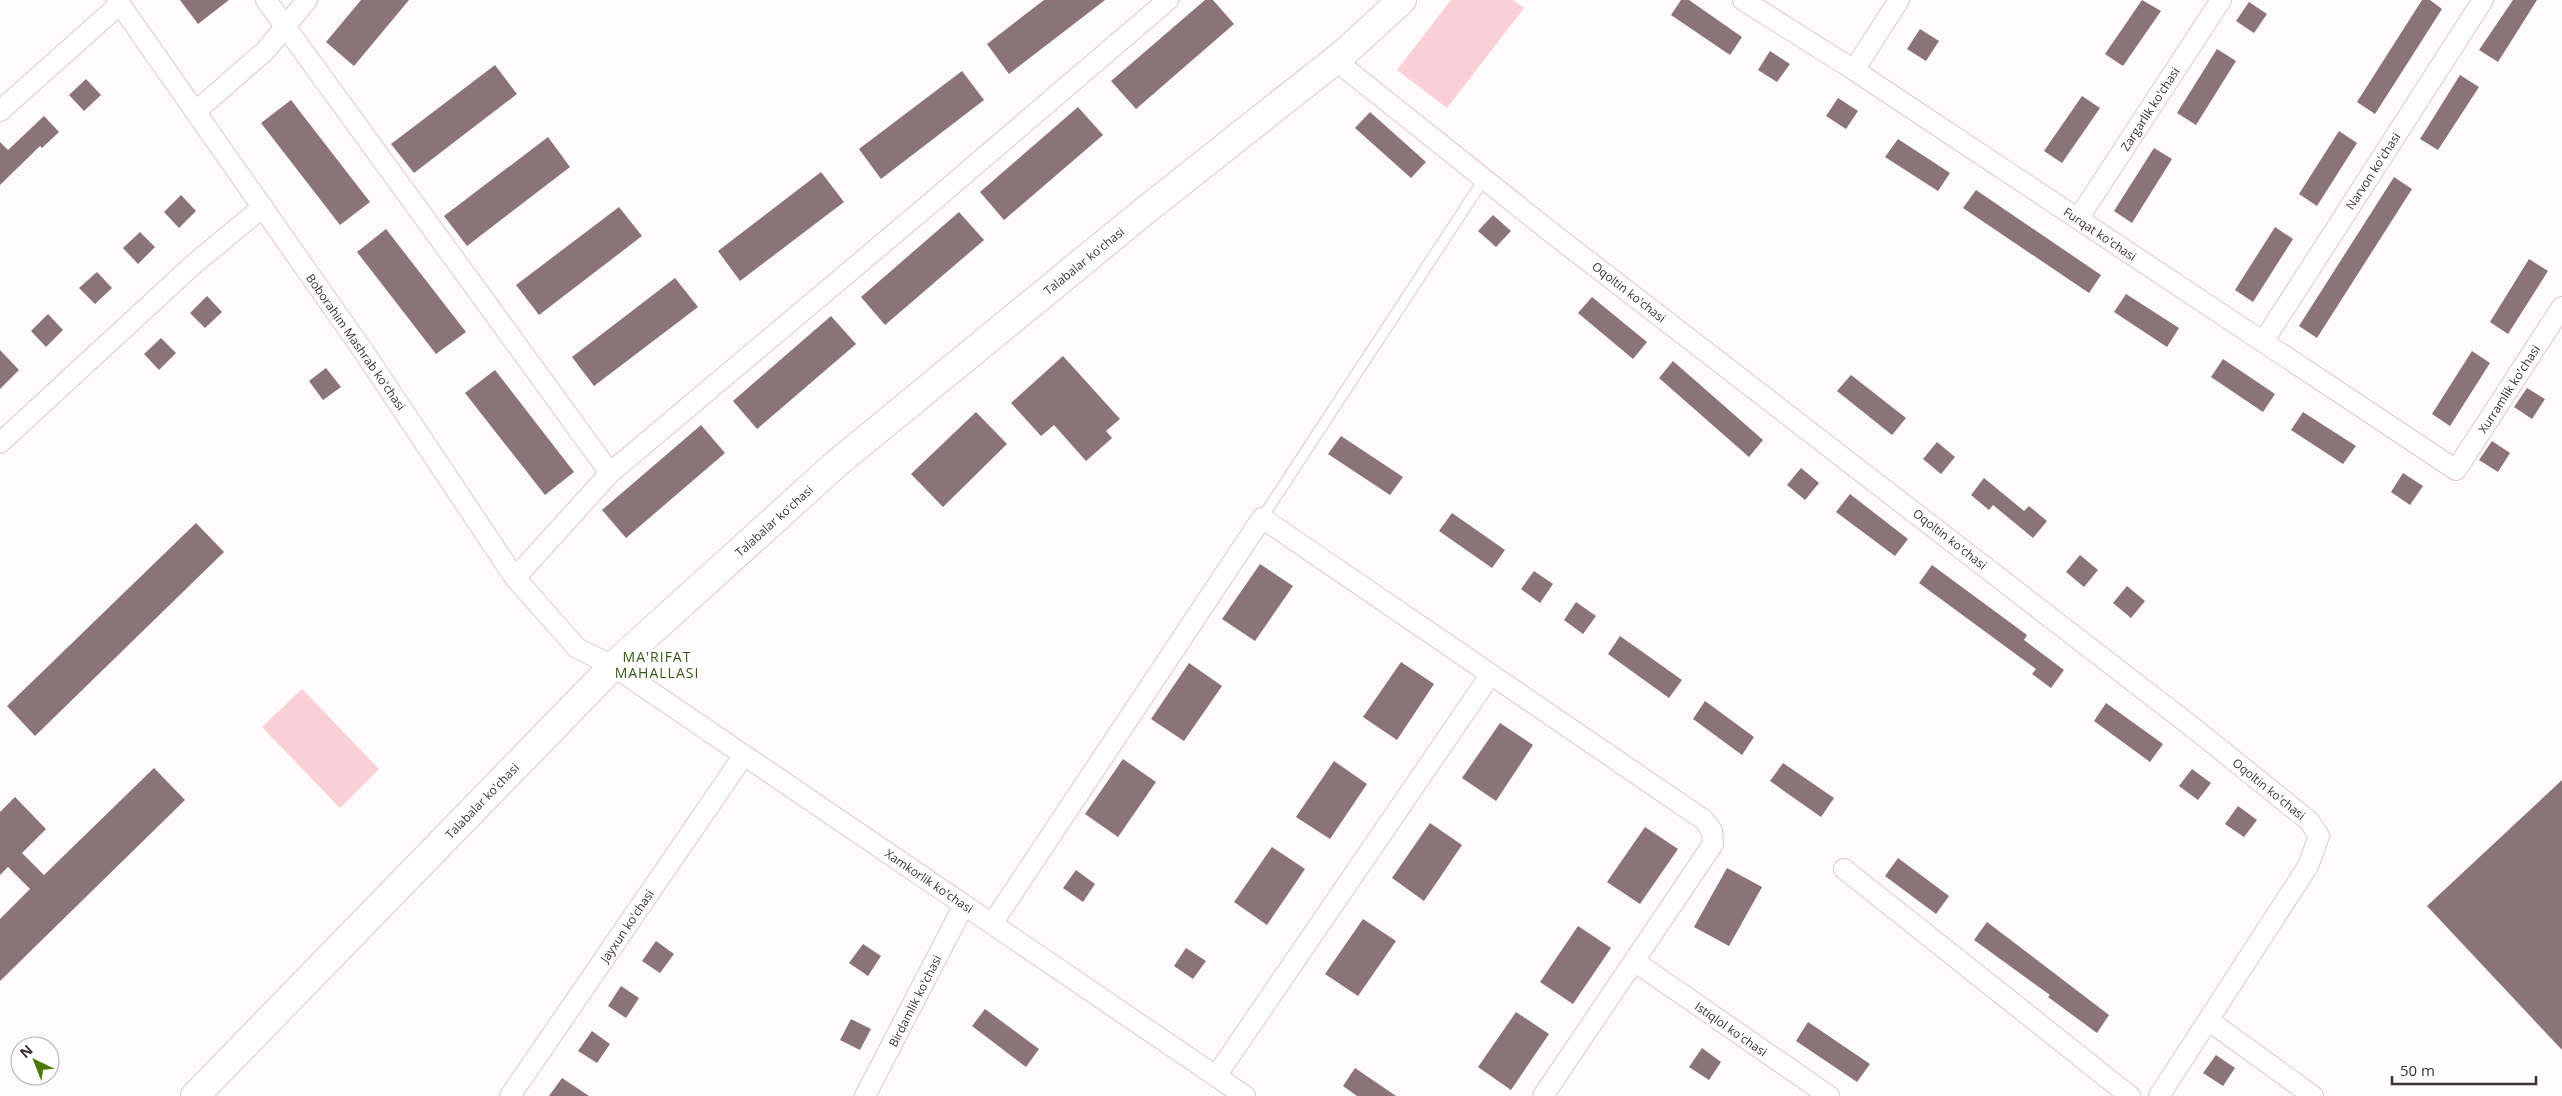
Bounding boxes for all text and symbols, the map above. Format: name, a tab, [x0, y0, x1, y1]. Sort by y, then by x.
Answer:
street label: Zargarlik ko'chasi	[2117, 64, 2183, 154]
street label: Narvon ko'chasi	[2342, 129, 2404, 213]
street label: Furqat ko'chasi	[2060, 203, 2140, 265]
street label: Talabalar ko'chasi	[1040, 223, 1128, 299]
street label: Oqoltin ko'chasi	[1589, 258, 1669, 326]
street label: Boborahim Mashrab ko'chasi	[302, 270, 410, 414]
street label: Xurramlik ko'chasi	[2474, 342, 2544, 436]
street label: Talabalar ko'chasi	[731, 481, 817, 561]
street label: Oqoltin ko'chasi	[1910, 505, 1990, 573]
district label: MA'RIFAT MAHALLASI	[615, 647, 699, 682]
street label: Oqoltin ko'chasi	[2229, 754, 2309, 824]
street label: Talabalar ko'chasi	[441, 759, 523, 843]
street label: Xamkorlik ko'chasi	[881, 845, 977, 917]
street label: Jayxun ko'chasi	[596, 886, 658, 967]
street label: Birdamlik ko'chasi	[885, 952, 945, 1050]
street label: Istiqlol ko'chasi	[1691, 998, 1771, 1060]
north arrow	[10, 1036, 60, 1086]
text: N	[15, 1040, 36, 1062]
scale bar	[2392, 1054, 2536, 1086]
text: 50 m	[2400, 1060, 2435, 1080]

